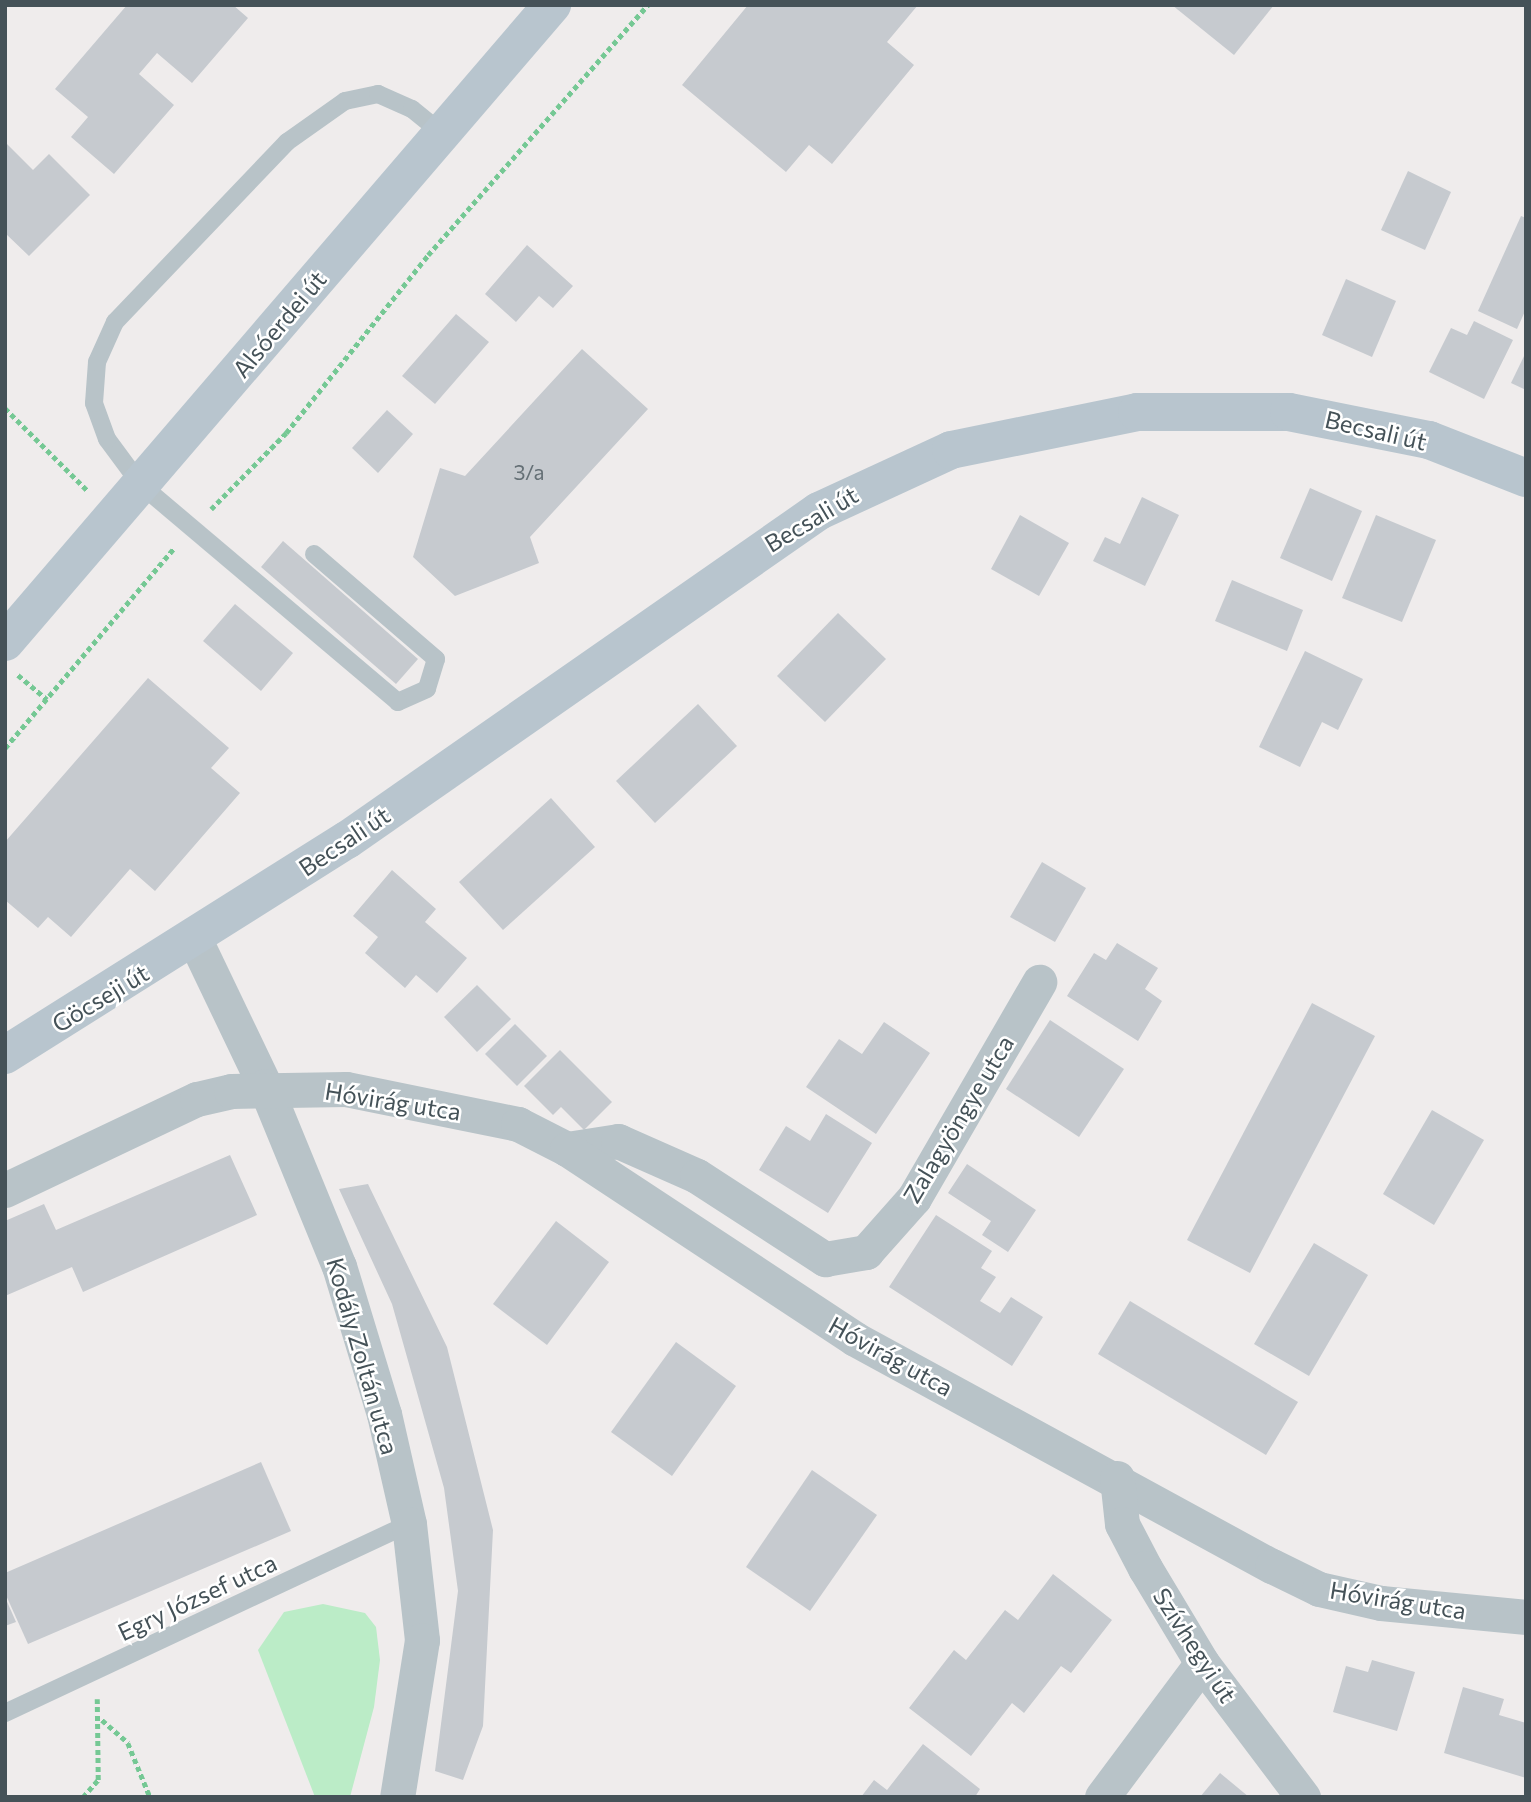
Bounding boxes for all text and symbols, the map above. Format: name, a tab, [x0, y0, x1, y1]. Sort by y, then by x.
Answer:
street label: Alsóerdei út	[226, 265, 332, 383]
street label: Becsali út	[1322, 404, 1430, 456]
house number: 3/a	[514, 459, 544, 485]
street label: Becsali út	[759, 480, 863, 558]
street label: Becsali út	[293, 800, 395, 882]
street label: Göcseji út	[47, 958, 153, 1038]
street label: Zalagyöngye utca	[897, 1030, 1019, 1208]
street label: Hóvirág utca	[323, 1076, 463, 1126]
street label: Kodály Zoltán utca	[321, 1254, 405, 1458]
street label: Hóvirág utca	[824, 1310, 958, 1402]
street label: Egry József utca	[113, 1548, 281, 1646]
street label: Hóvirág utca	[1328, 1575, 1468, 1625]
street label: Szívhegyi út	[1147, 1583, 1243, 1707]

